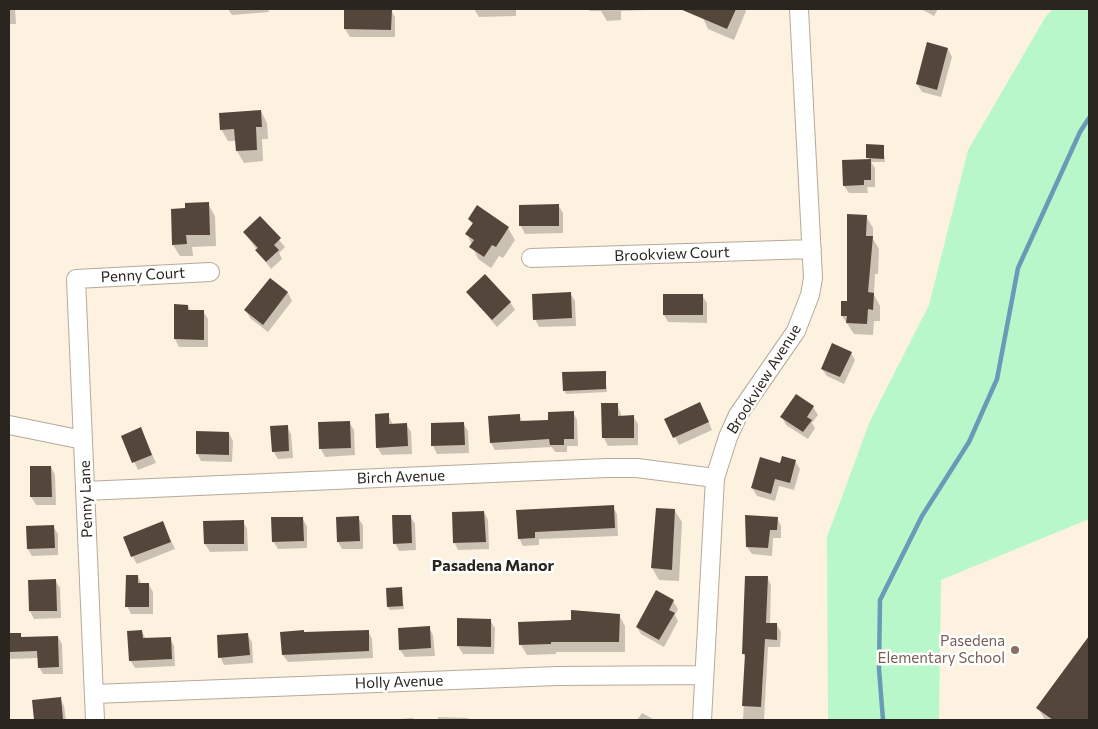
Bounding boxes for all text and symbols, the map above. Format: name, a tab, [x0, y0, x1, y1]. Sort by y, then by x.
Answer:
street label: Brookview Court	[614, 243, 730, 265]
street label: Penny Court	[100, 264, 186, 286]
street label: Brookview Avenue	[723, 321, 805, 437]
street label: Penny Lane	[76, 460, 96, 538]
street label: Birch Avenue	[357, 466, 445, 488]
district label: Pasadena Manor	[432, 556, 554, 576]
place label: Pasedena Elementary School	[878, 632, 1005, 667]
marker: Pasedena Elementary School	[1009, 644, 1021, 656]
street label: Holly Avenue	[354, 671, 444, 693]

